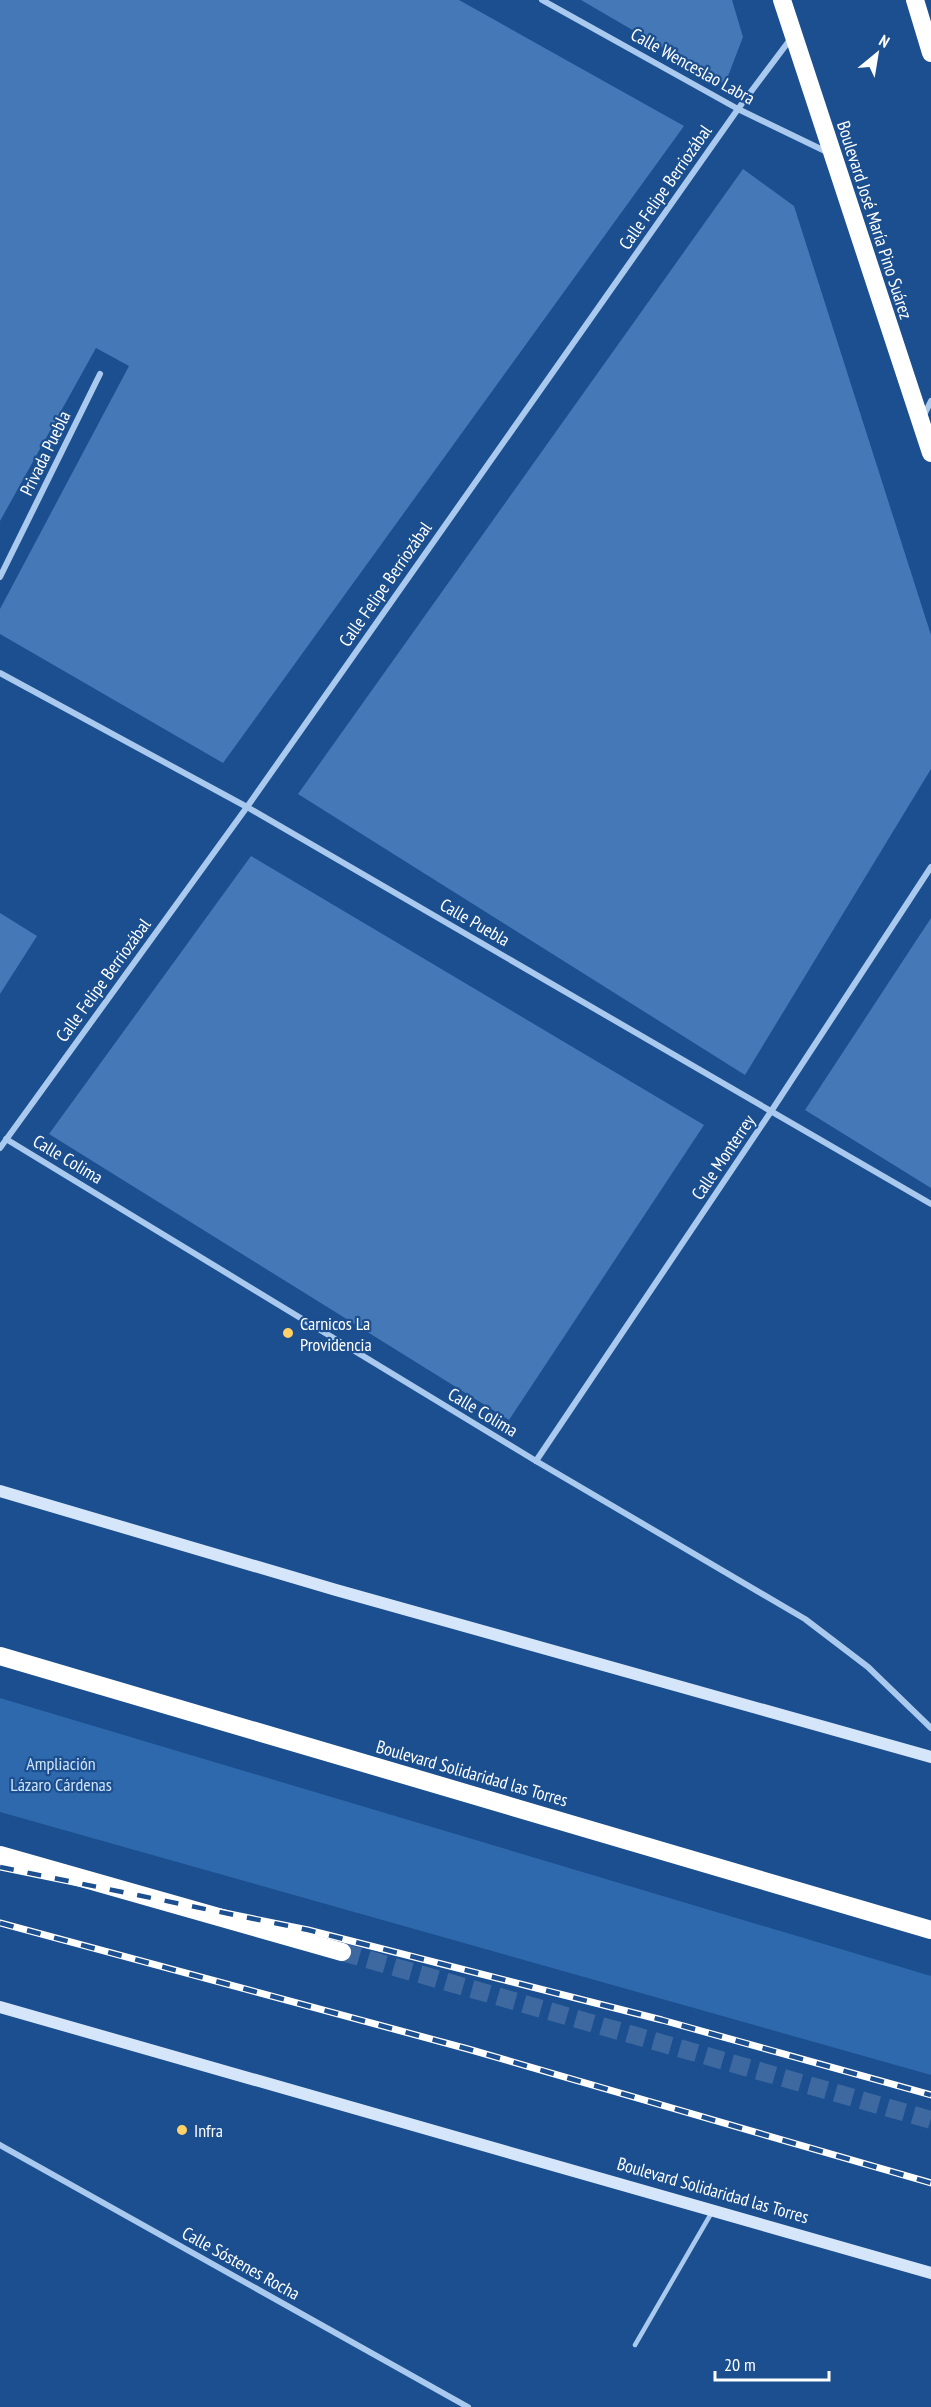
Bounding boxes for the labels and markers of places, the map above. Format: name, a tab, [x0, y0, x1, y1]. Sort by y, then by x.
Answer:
place label: Carnicos La Providencia	[300, 1312, 372, 1356]
marker: Carnicos La Providencia	[281, 1326, 295, 1340]
place label: Infra	[194, 2119, 223, 2142]
marker: Infra	[175, 2123, 189, 2137]

